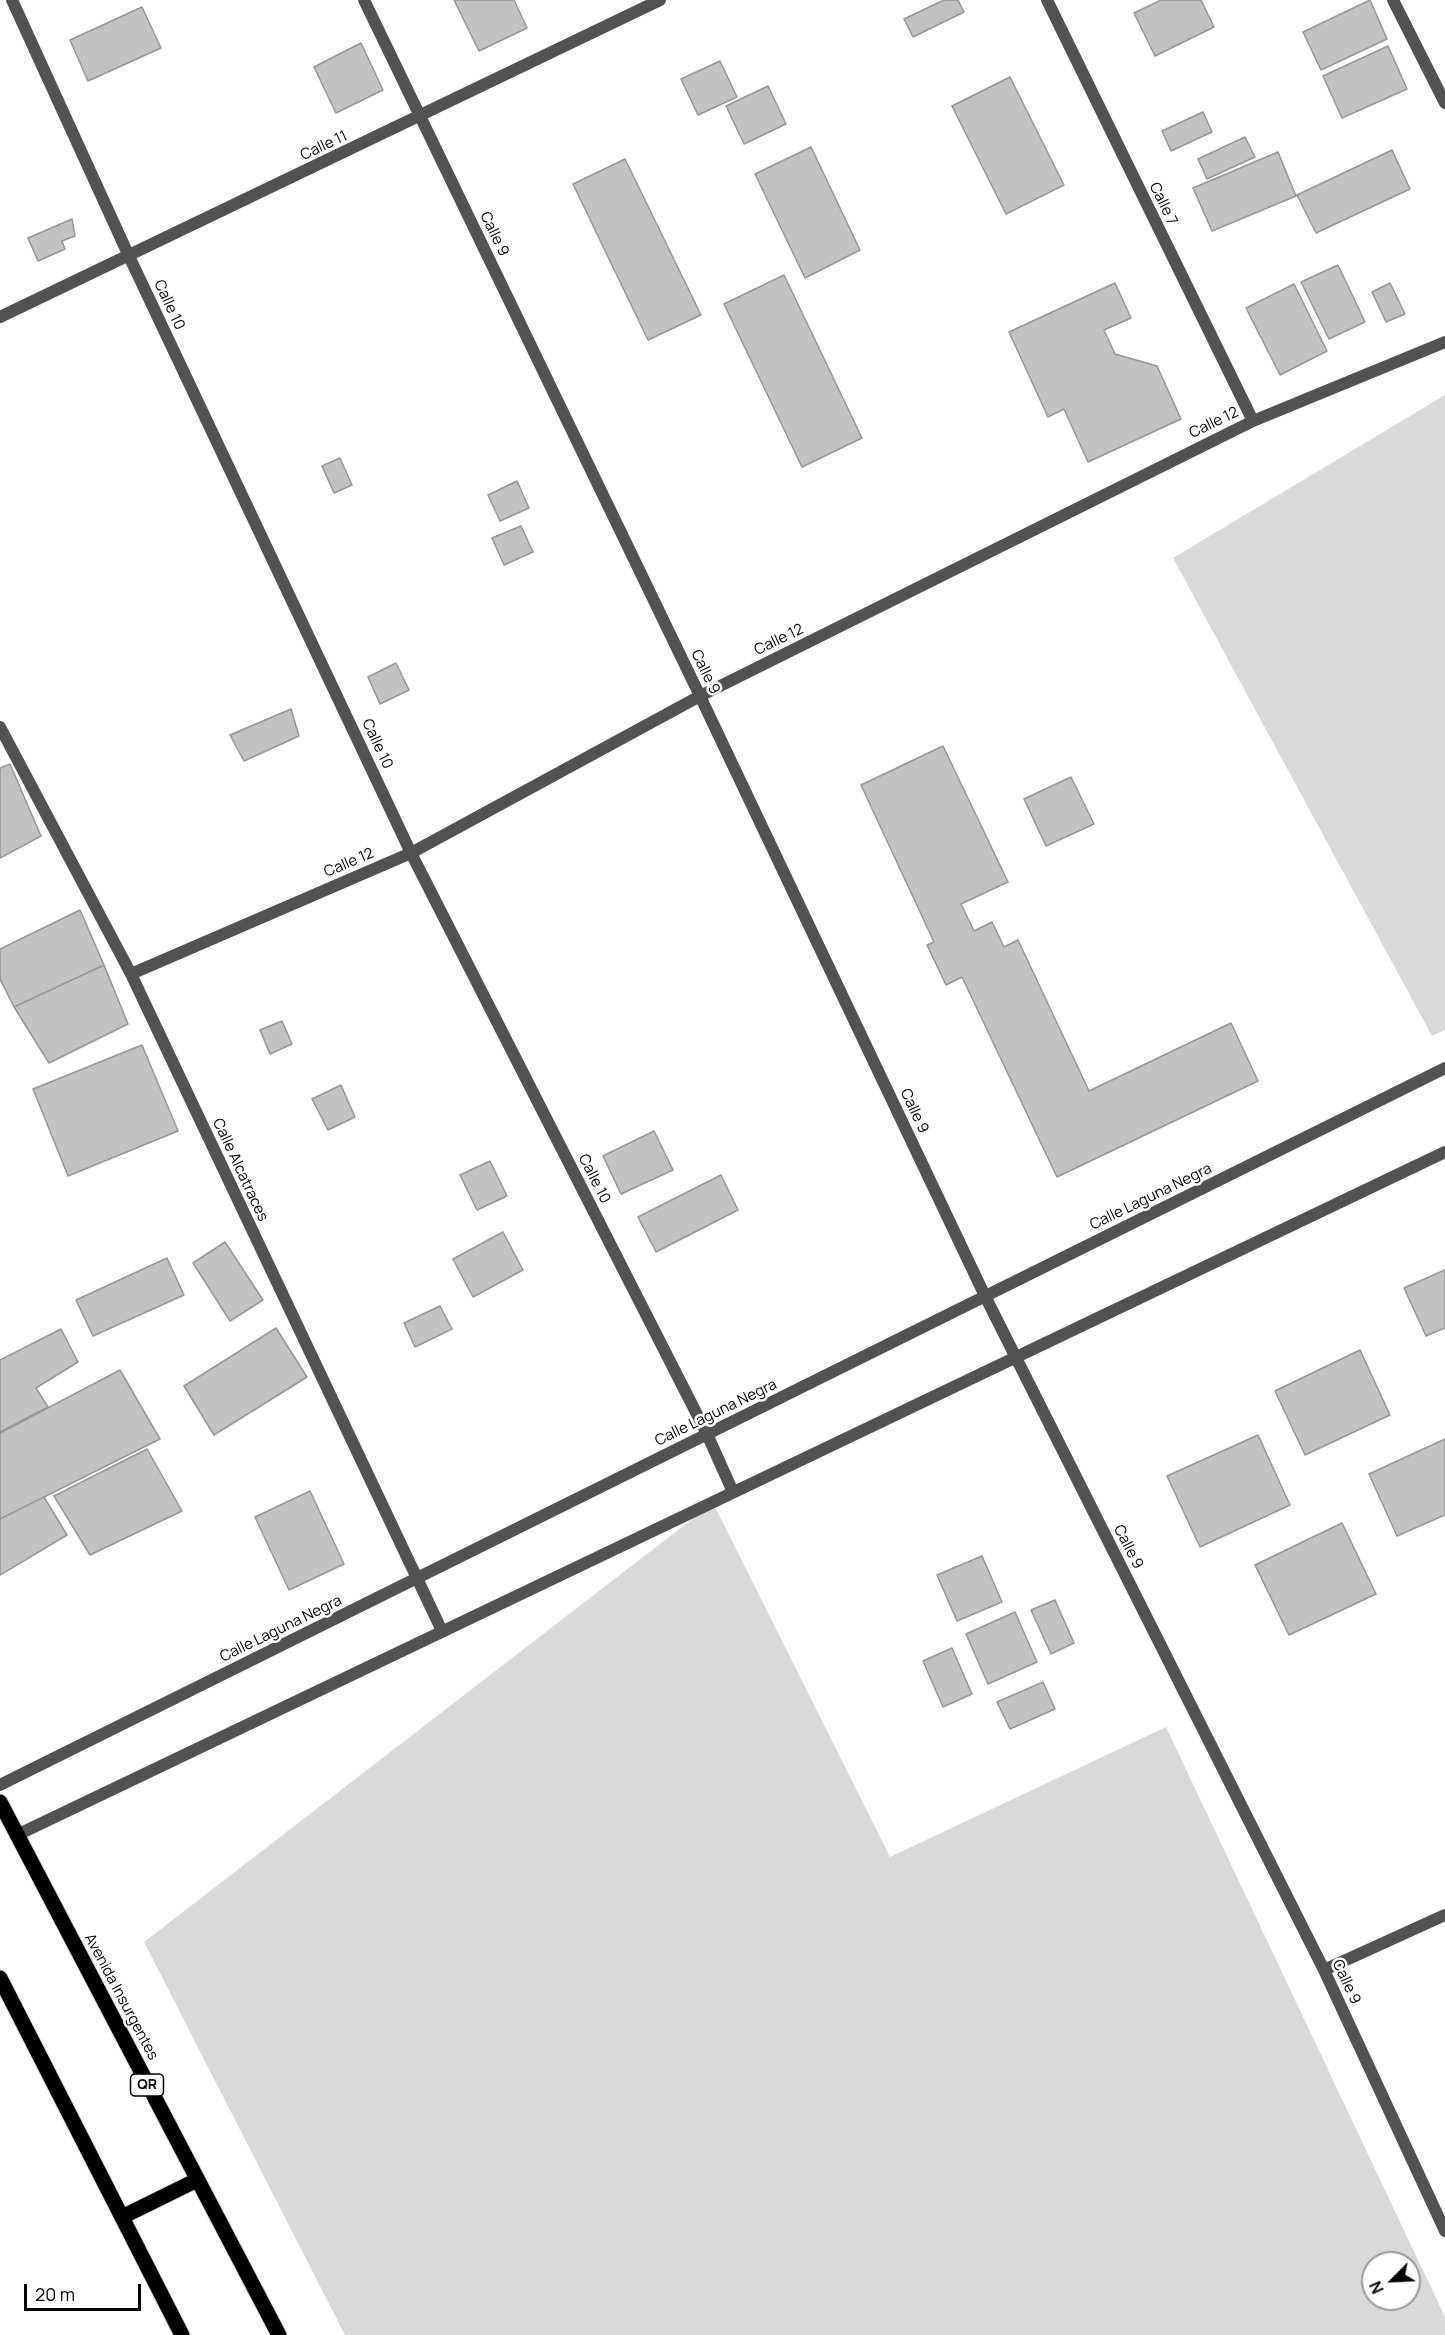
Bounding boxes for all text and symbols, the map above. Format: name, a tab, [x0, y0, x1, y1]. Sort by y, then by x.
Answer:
street label: Calle 11	[298, 127, 350, 165]
street label: Calle 7	[1145, 180, 1181, 228]
street label: Calle 9	[476, 209, 512, 259]
street label: Calle 10	[150, 277, 188, 333]
street label: Calle 12	[1187, 403, 1241, 443]
street label: Calle 12	[752, 620, 806, 660]
street label: Calle 9	[687, 647, 723, 697]
street label: Calle 10	[358, 716, 396, 772]
street label: Calle 12	[321, 845, 377, 881]
street label: Calle 9	[896, 1086, 932, 1136]
street label: Calle Alcatraces	[208, 1116, 272, 1224]
street label: Calle 10	[574, 1151, 614, 1207]
street label: Calle Laguna Negra	[1087, 1160, 1215, 1234]
street label: Calle Laguna Negra	[652, 1376, 780, 1450]
street label: Calle 9	[1109, 1522, 1147, 1572]
street label: Calle Laguna Negra	[217, 1592, 345, 1666]
street label: Avenida Insurgentes	[80, 1931, 162, 2063]
street label: Calle 9	[1328, 1957, 1364, 2007]
road number: QR	[130, 2074, 164, 2096]
north arrow	[1361, 2251, 1421, 2311]
scale bar	[27, 2272, 144, 2310]
text: N	[1364, 2278, 1389, 2297]
text: 20 m	[35, 2282, 75, 2306]

